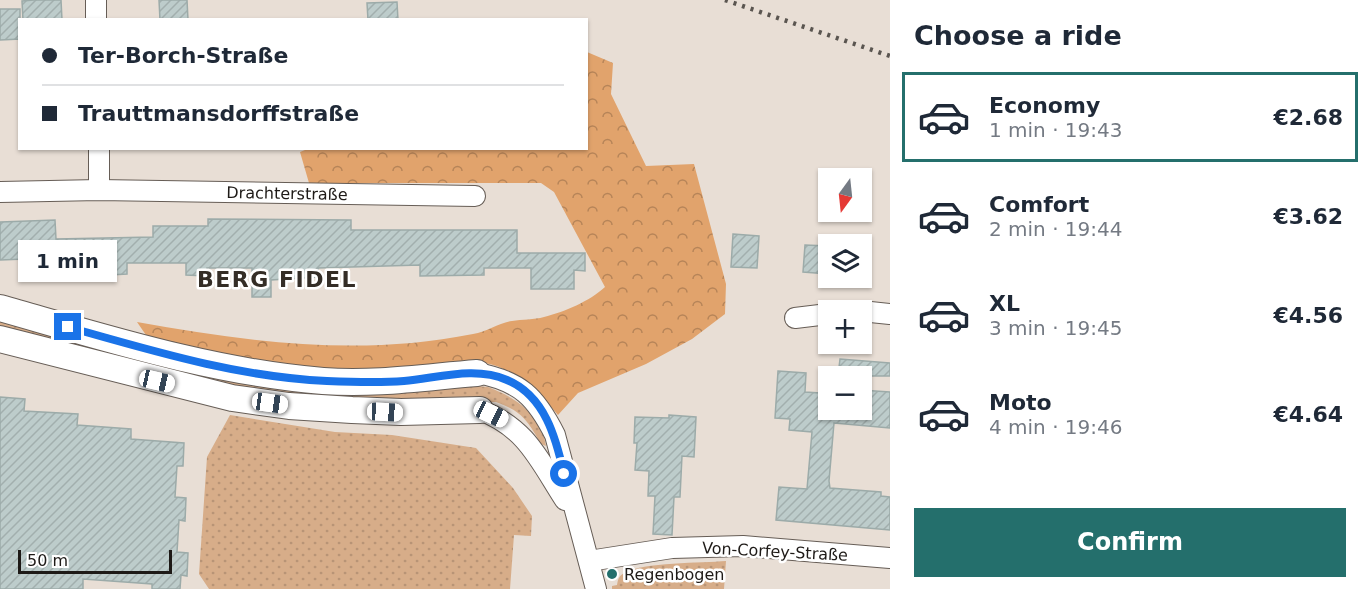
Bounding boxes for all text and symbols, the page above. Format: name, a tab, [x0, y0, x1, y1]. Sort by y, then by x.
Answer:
text: Choose a ride	[914, 20, 1122, 51]
text: Ter-Borch-Straße	[78, 43, 288, 68]
icon: car	[917, 90, 971, 144]
text: Economy	[989, 93, 1100, 118]
text: Trauttmansdorffstraße	[78, 101, 359, 126]
text: €2.68	[1273, 105, 1343, 130]
text: 1 min · 19:43	[989, 118, 1123, 142]
north arrow	[818, 168, 872, 222]
map controls	[818, 168, 872, 420]
street label: Drachterstraße	[226, 183, 348, 204]
icon: car	[917, 189, 971, 243]
text: Comfort	[989, 192, 1089, 217]
text: €3.62	[1273, 204, 1343, 229]
text: 2 min · 19:44	[989, 217, 1123, 241]
button: layers	[818, 234, 872, 288]
callout: 1 min	[19, 240, 118, 282]
text: 1 min	[36, 249, 99, 273]
district label: BERG FIDEL	[197, 267, 357, 292]
icon: car	[917, 288, 971, 342]
text: XL	[989, 291, 1020, 316]
button: +	[818, 300, 872, 354]
text: €4.56	[1273, 303, 1343, 328]
route end	[54, 313, 81, 340]
text: 3 min · 19:45	[989, 316, 1123, 340]
button: −	[818, 366, 872, 420]
car	[137, 368, 177, 394]
icon: car	[917, 387, 971, 441]
text: Moto	[989, 390, 1052, 415]
car	[251, 392, 289, 414]
car	[471, 398, 511, 430]
car	[367, 402, 403, 422]
text: €4.64	[1273, 402, 1343, 427]
text: 4 min · 19:46	[989, 415, 1123, 439]
route start	[550, 460, 577, 487]
button: Confirm	[914, 508, 1346, 577]
street label: Von-Corfey-Straße	[702, 538, 848, 565]
scale bar	[18, 547, 172, 574]
text: 50 m	[27, 551, 68, 570]
place label: Regenbogen	[624, 565, 724, 584]
marker: Regenbogen	[605, 567, 619, 581]

